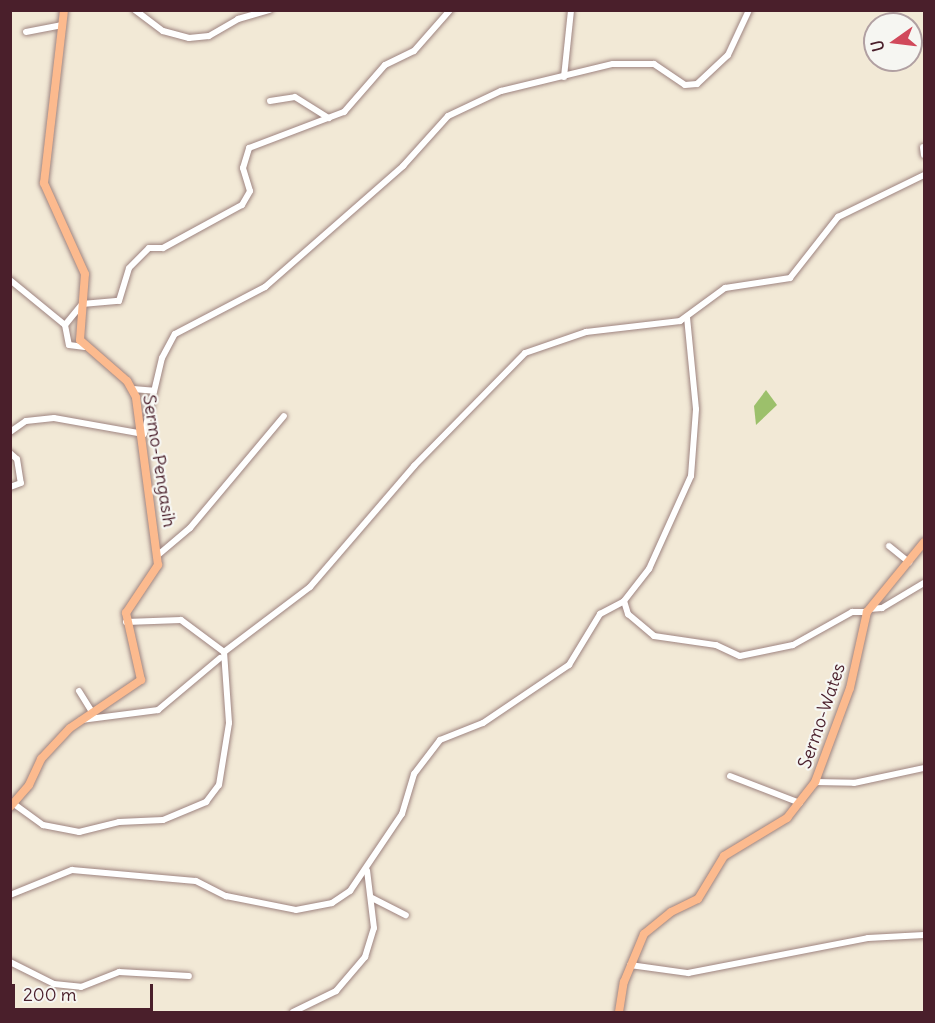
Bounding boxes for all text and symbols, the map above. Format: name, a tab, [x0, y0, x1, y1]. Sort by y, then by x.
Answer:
north arrow	[863, 12, 923, 72]
text: U	[866, 38, 889, 54]
street label: Sermo-Pengasih	[138, 393, 180, 529]
street label: Sermo-Wates	[794, 660, 850, 772]
scale bar	[15, 972, 156, 1010]
text: 200 m	[23, 983, 77, 1006]

